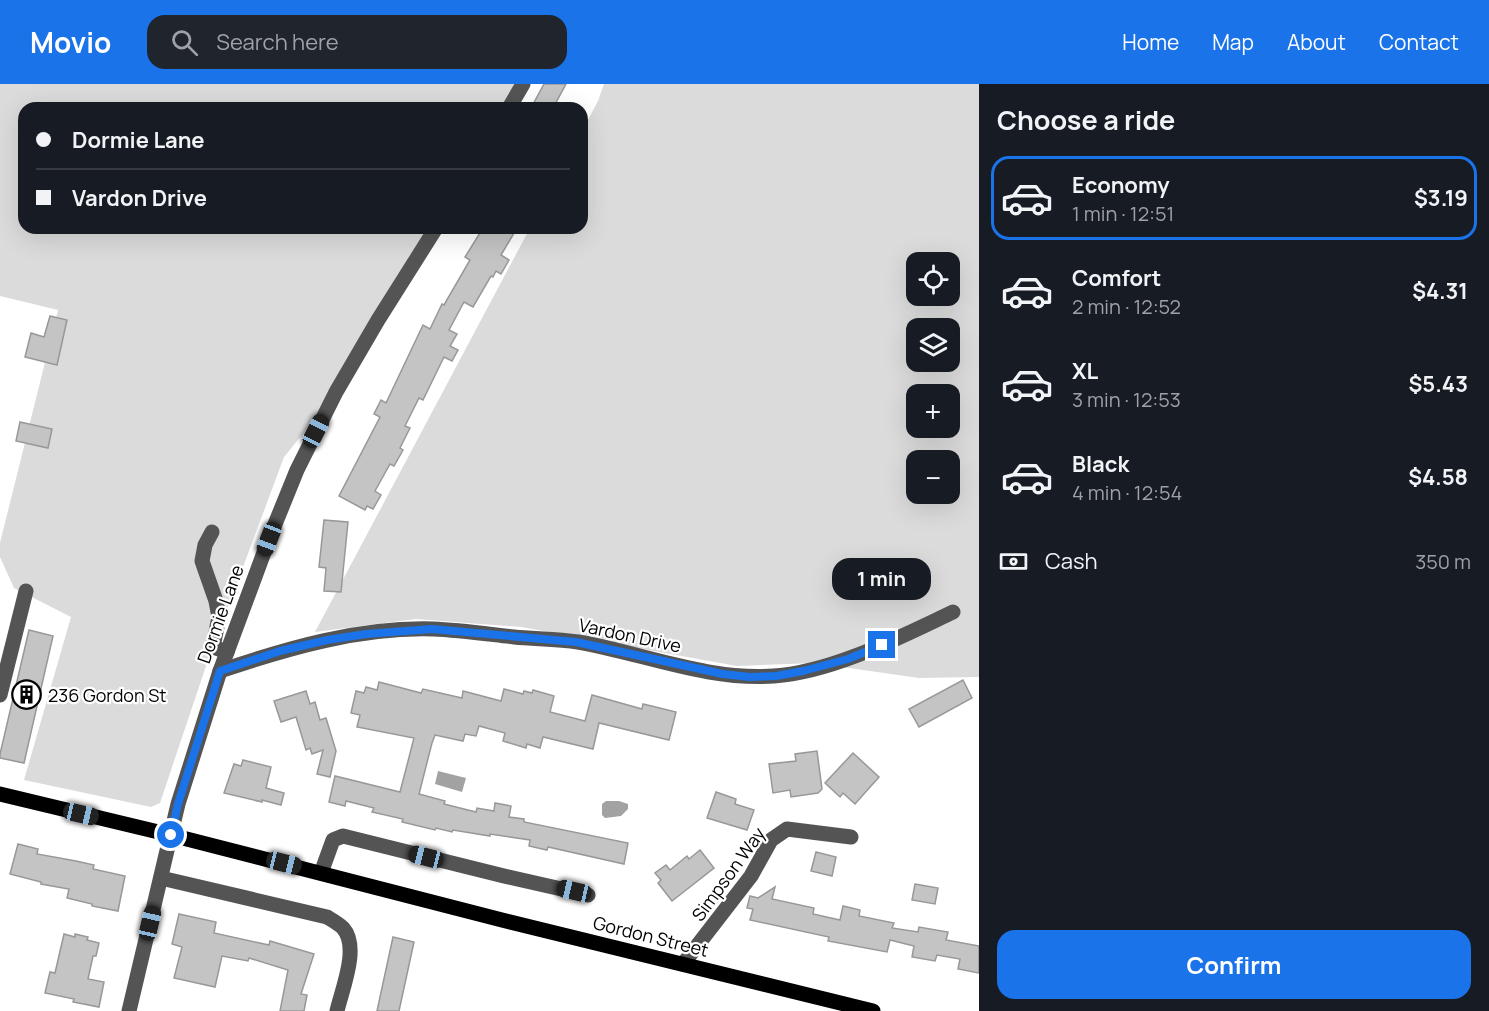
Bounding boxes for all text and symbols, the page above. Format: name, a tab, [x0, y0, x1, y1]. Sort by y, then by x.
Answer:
search box	[147, 15, 567, 69]
text: Movio	[30, 23, 111, 61]
icon: search	[168, 26, 201, 59]
text: Search here	[216, 27, 339, 57]
text: Home	[1122, 28, 1179, 56]
text: Map	[1212, 28, 1254, 56]
text: About	[1287, 28, 1346, 56]
text: Contact	[1379, 28, 1459, 56]
text: Choose a ride	[997, 101, 1175, 138]
text: Dormie Lane	[72, 125, 205, 155]
text: Economy	[1072, 170, 1170, 200]
icon: car	[1000, 171, 1054, 225]
text: Vardon Drive	[72, 183, 207, 213]
text: $3.19	[1414, 183, 1468, 213]
text: 1 min · 12:51	[1072, 200, 1174, 227]
map controls	[906, 252, 960, 504]
button: locate	[906, 252, 960, 306]
text: Comfort	[1072, 263, 1161, 293]
icon: car	[1000, 264, 1054, 318]
text: $4.31	[1412, 276, 1468, 306]
text: 2 min · 12:52	[1072, 293, 1181, 320]
button: layers	[906, 318, 960, 372]
text: XL	[1072, 356, 1098, 386]
icon: car	[1000, 357, 1054, 411]
text: $5.43	[1408, 369, 1468, 399]
button: +	[906, 384, 960, 438]
text: 3 min · 12:53	[1072, 386, 1181, 413]
car	[300, 411, 332, 451]
text: Black	[1072, 449, 1129, 479]
button: −	[906, 450, 960, 504]
icon: car	[1000, 450, 1054, 504]
text: $4.58	[1408, 462, 1468, 492]
text: 4 min · 12:54	[1072, 479, 1182, 506]
car	[254, 519, 284, 559]
icon: cash	[997, 545, 1030, 578]
text: Cash	[1045, 546, 1098, 576]
text: 350 m	[1415, 548, 1471, 575]
callout: 1 min	[832, 558, 932, 600]
street label: Dormie Lane	[191, 561, 249, 667]
text: 1 min	[857, 565, 906, 592]
street label: Vardon Drive	[577, 612, 683, 658]
route end	[868, 631, 895, 658]
building icon: 236 Gordon St	[11, 679, 43, 711]
place label: 236 Gordon St	[48, 683, 167, 707]
car	[61, 801, 101, 827]
route start	[157, 821, 184, 848]
street label: Simpson Way	[686, 822, 770, 926]
car	[406, 844, 446, 870]
car	[264, 850, 304, 876]
car	[554, 878, 594, 904]
car	[137, 903, 163, 943]
street label: Gordon Street	[591, 910, 711, 962]
button: Confirm	[997, 930, 1471, 999]

